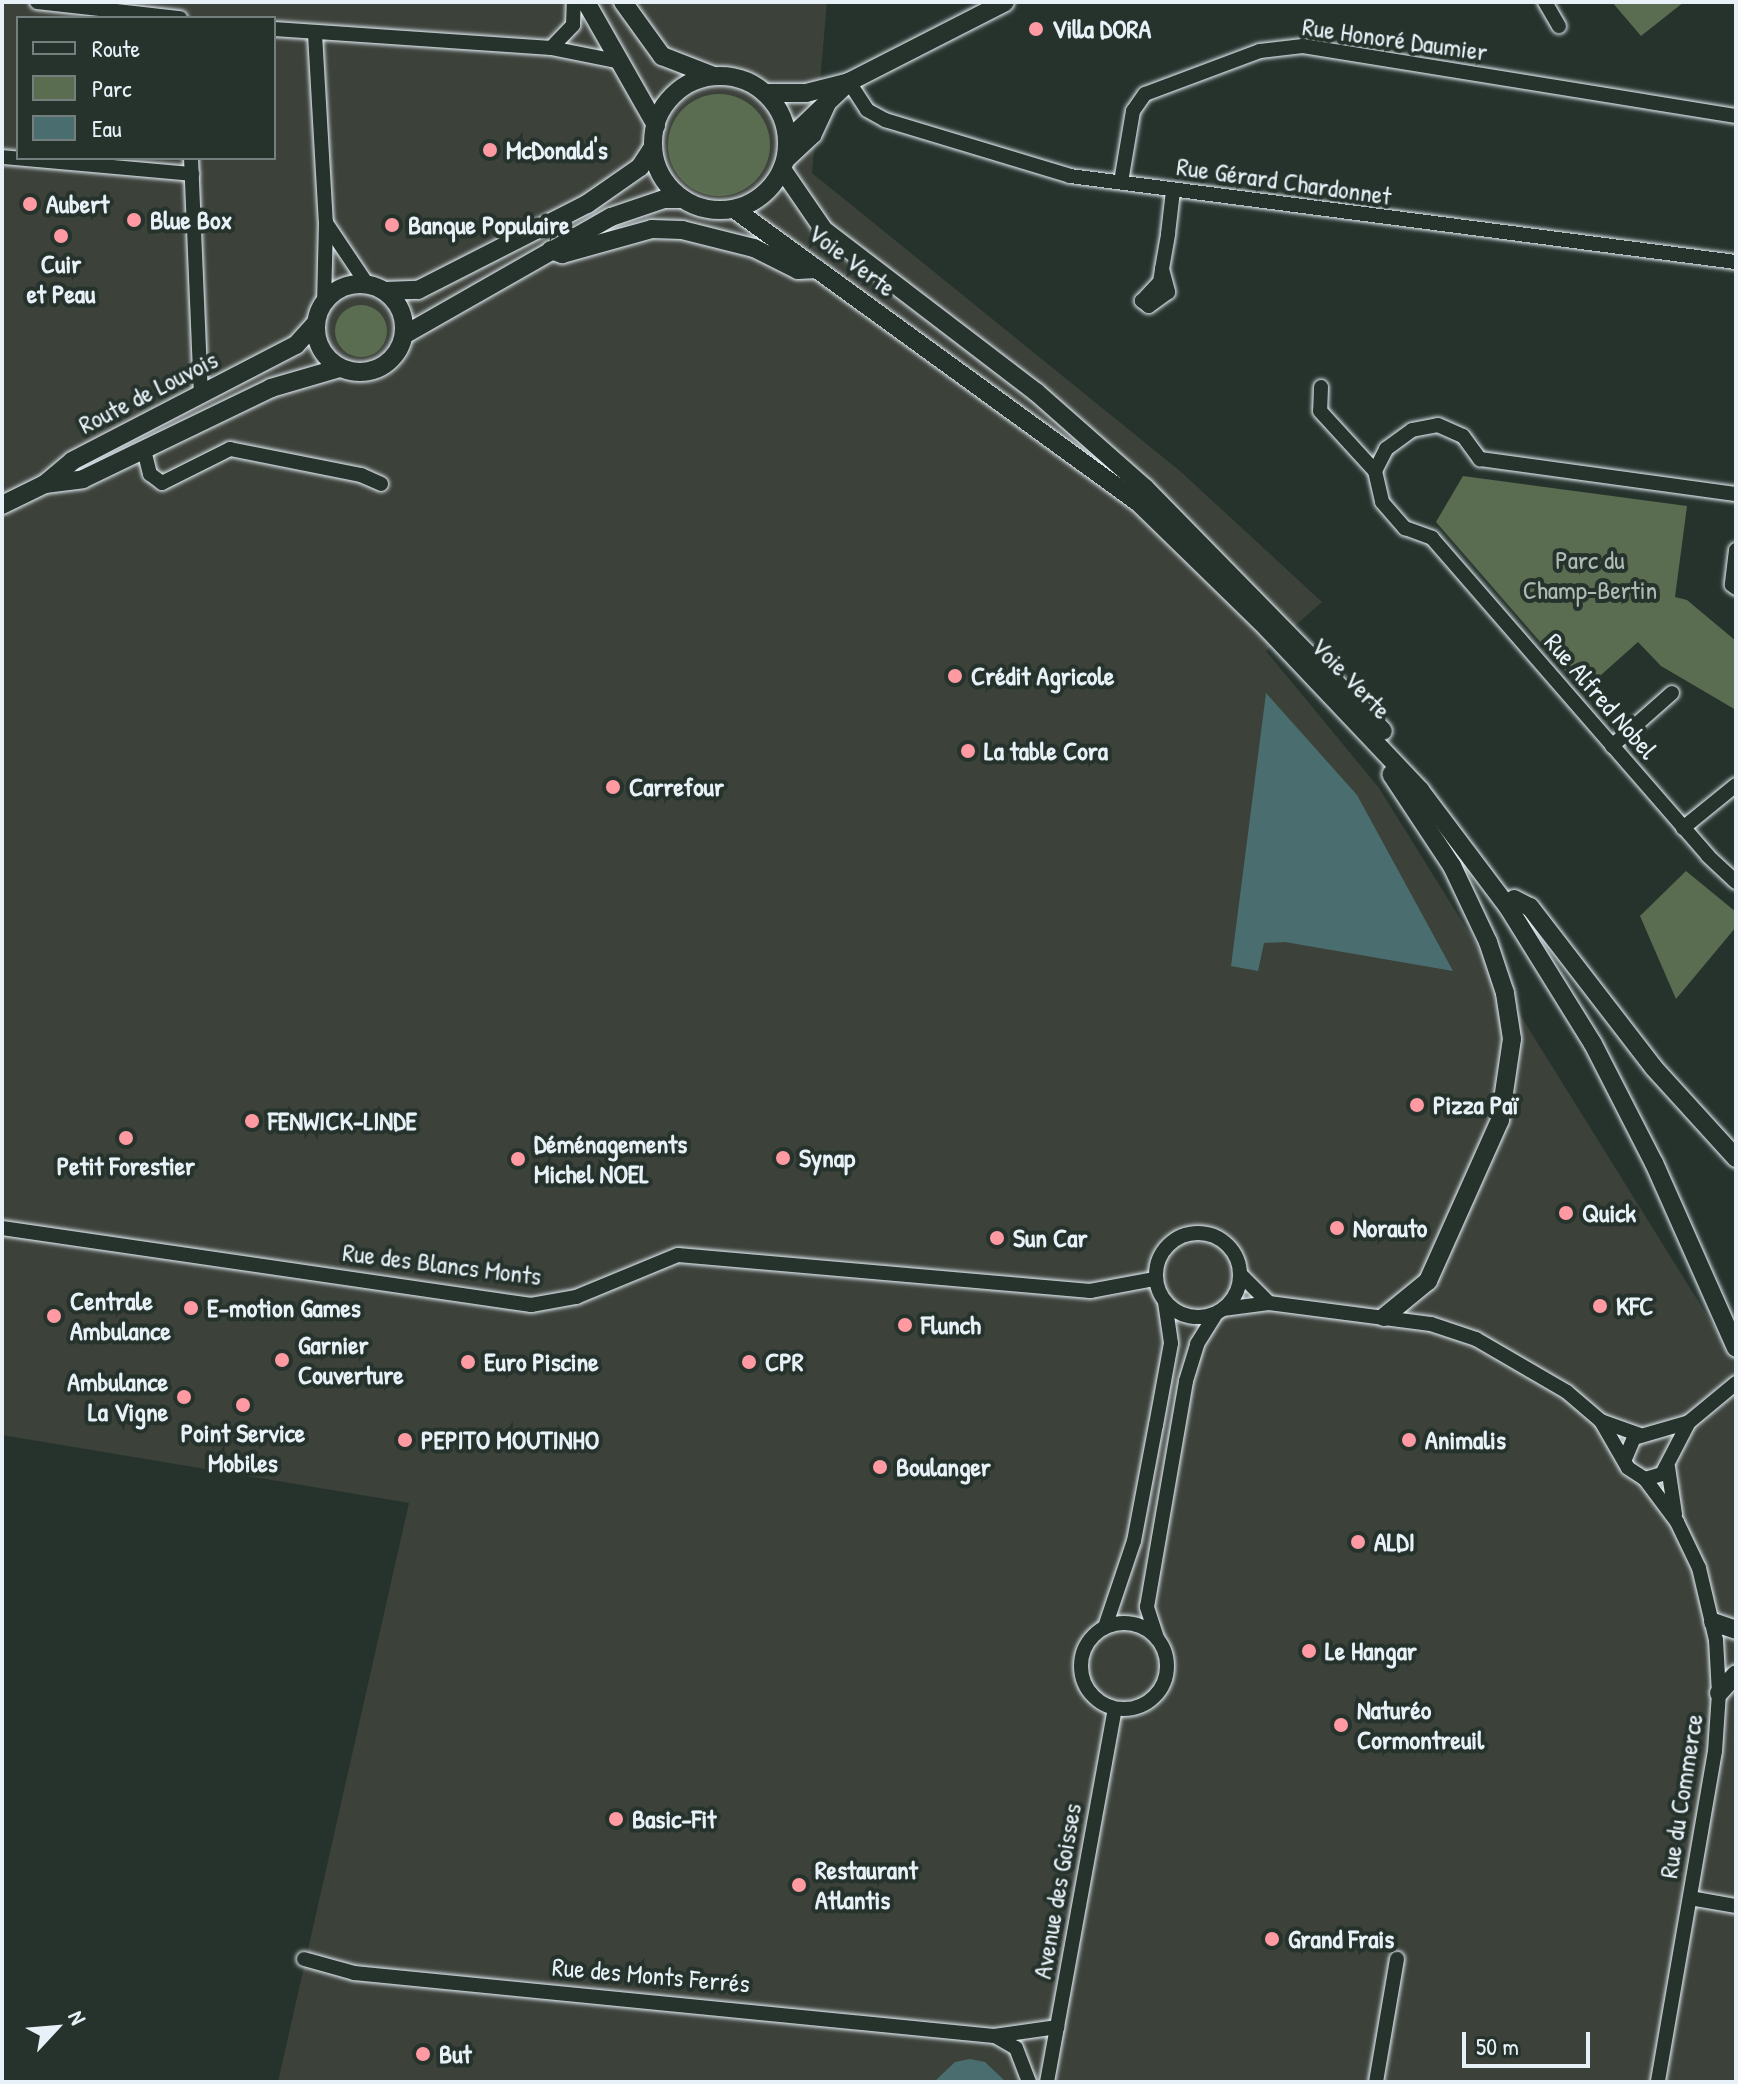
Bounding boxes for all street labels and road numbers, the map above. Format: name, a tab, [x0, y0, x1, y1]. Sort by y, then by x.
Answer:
street label: Rue Honoré Daumier	[1300, 11, 1490, 67]
street label: Rue Gérard Chardonnet	[1175, 150, 1393, 212]
street label: Voie Verte	[802, 217, 902, 303]
street label: Route de Louvois	[73, 344, 223, 440]
street label: Rue Alfred Nobel	[1538, 627, 1664, 765]
street label: Voie Verte	[1305, 631, 1397, 725]
street label: Rue des Blancs Monts	[341, 1236, 543, 1292]
street label: Rue du Commerce	[1653, 1712, 1709, 1880]
street label: Avenue des Goisses	[1026, 1801, 1088, 1981]
street label: Rue des Monts Ferrés	[551, 1951, 751, 1999]

